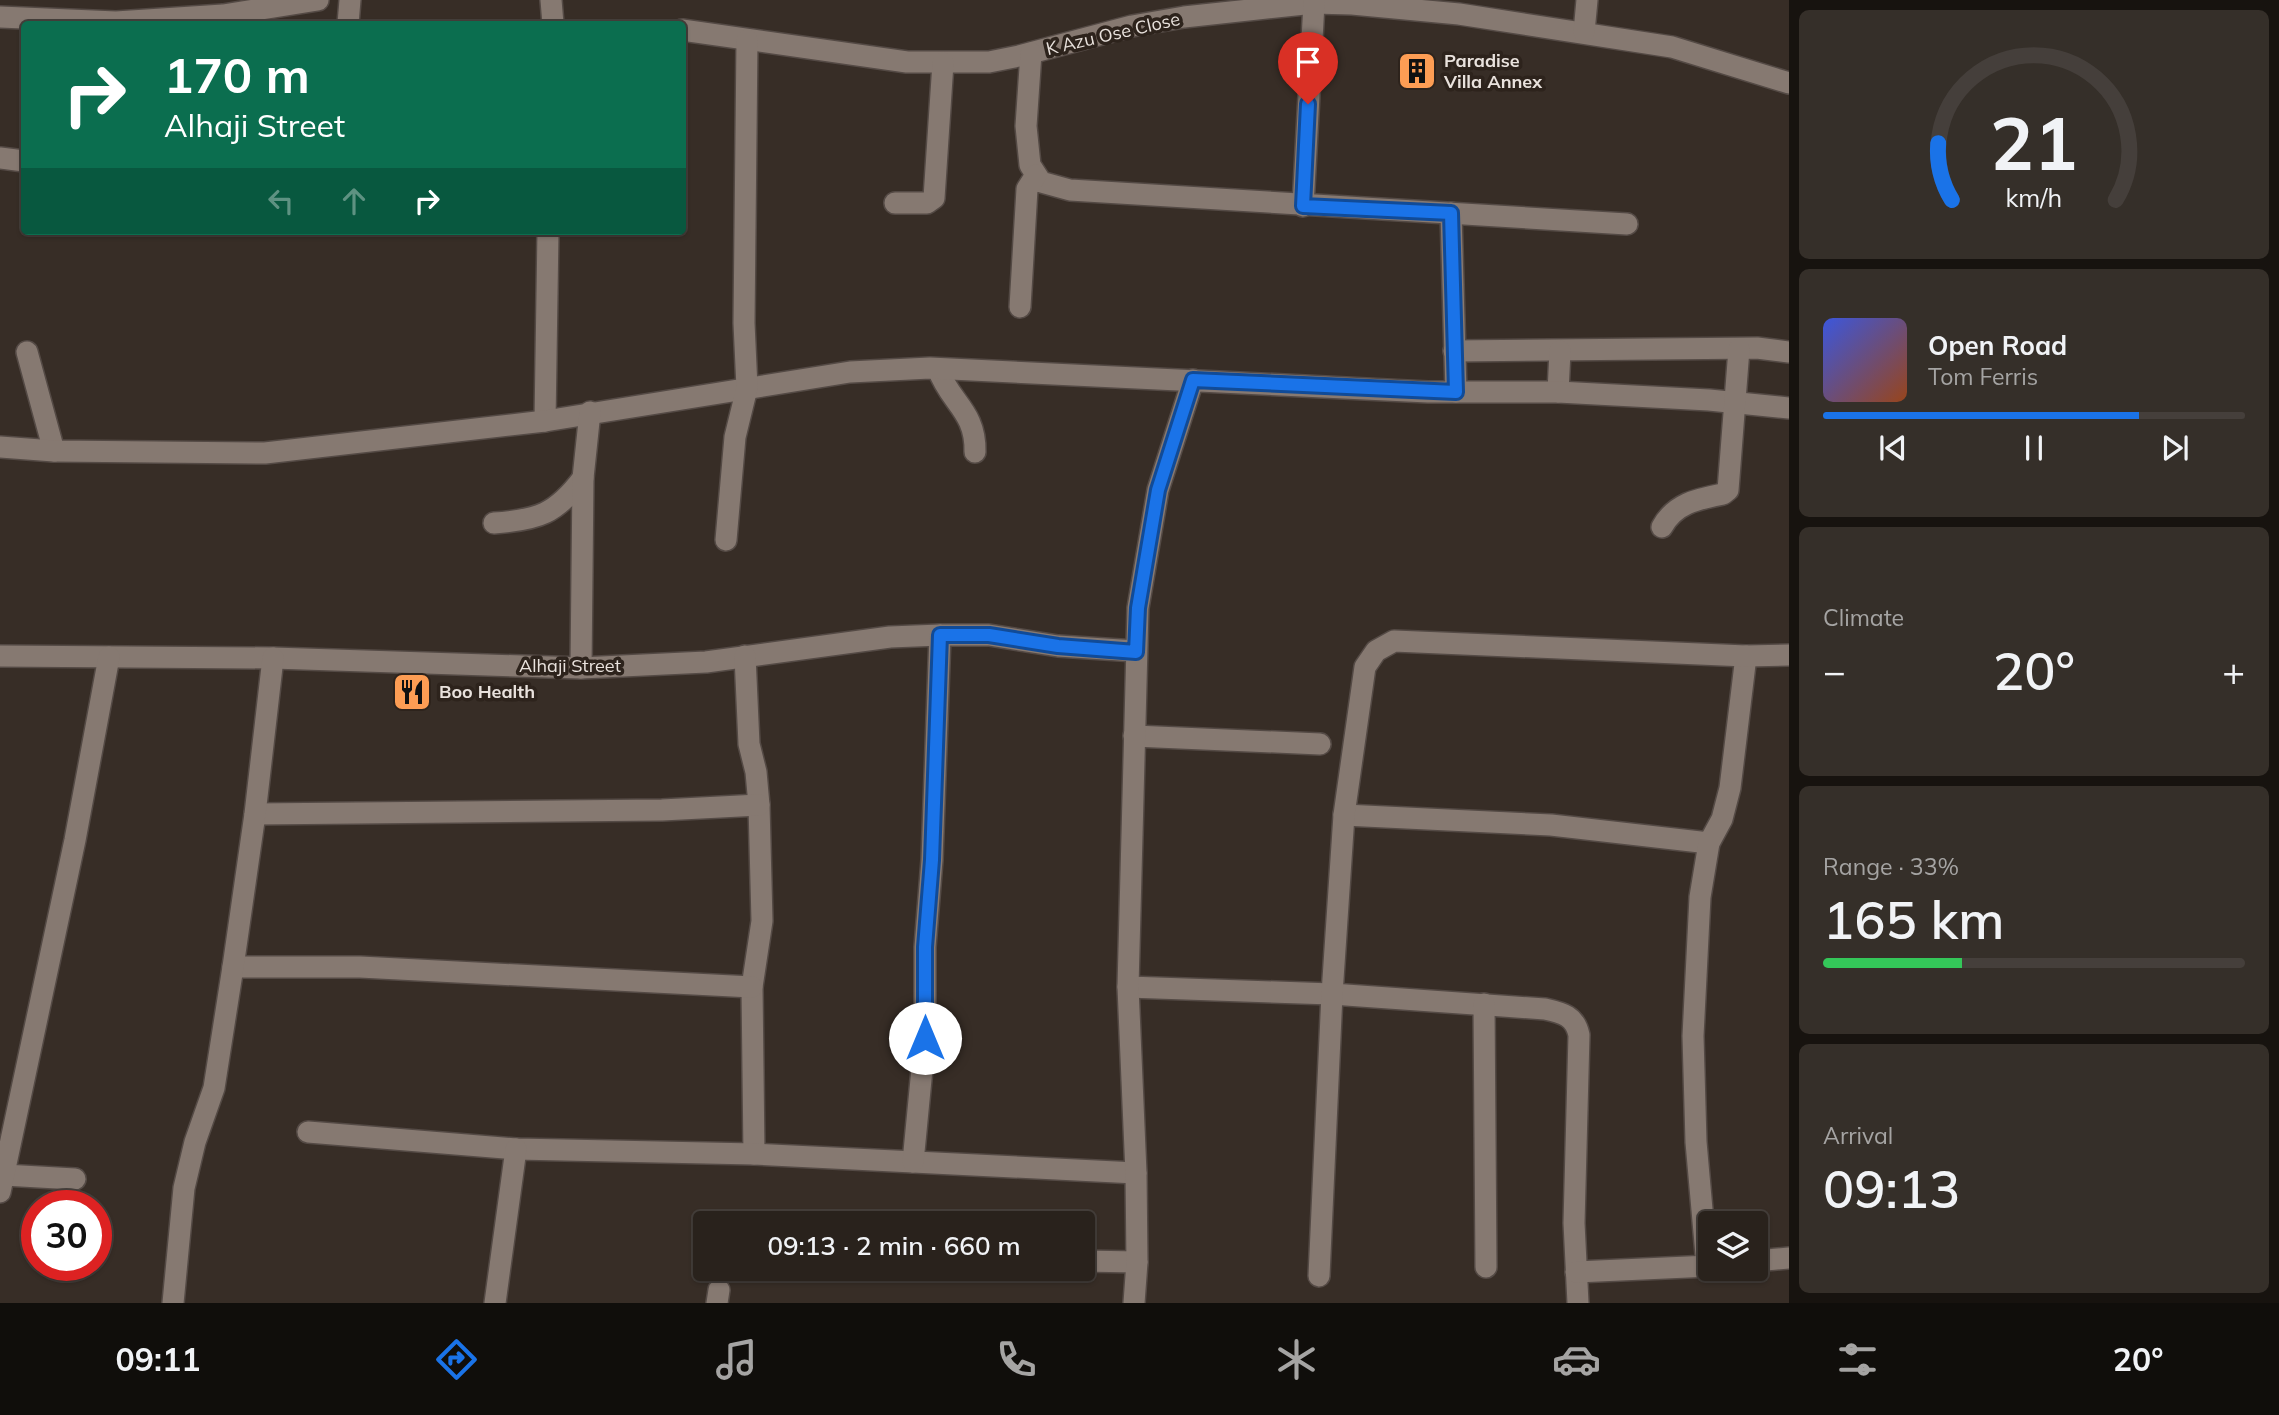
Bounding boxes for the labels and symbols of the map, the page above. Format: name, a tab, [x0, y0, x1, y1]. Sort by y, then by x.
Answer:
street label: K Azu Ose Close	[1044, 7, 1182, 60]
pin	[1278, 32, 1338, 104]
place label: Paradise Villa Annex	[1443, 49, 1543, 93]
building icon: Paradise Villa Annex	[1396, 50, 1438, 92]
street label: Alhaji Street	[519, 654, 621, 677]
restaurant icon: Boo Health	[391, 671, 433, 713]
place label: Boo Health	[439, 680, 535, 703]
position arrow	[888, 1001, 962, 1075]
speed limit sign: 30	[21, 1190, 112, 1281]

